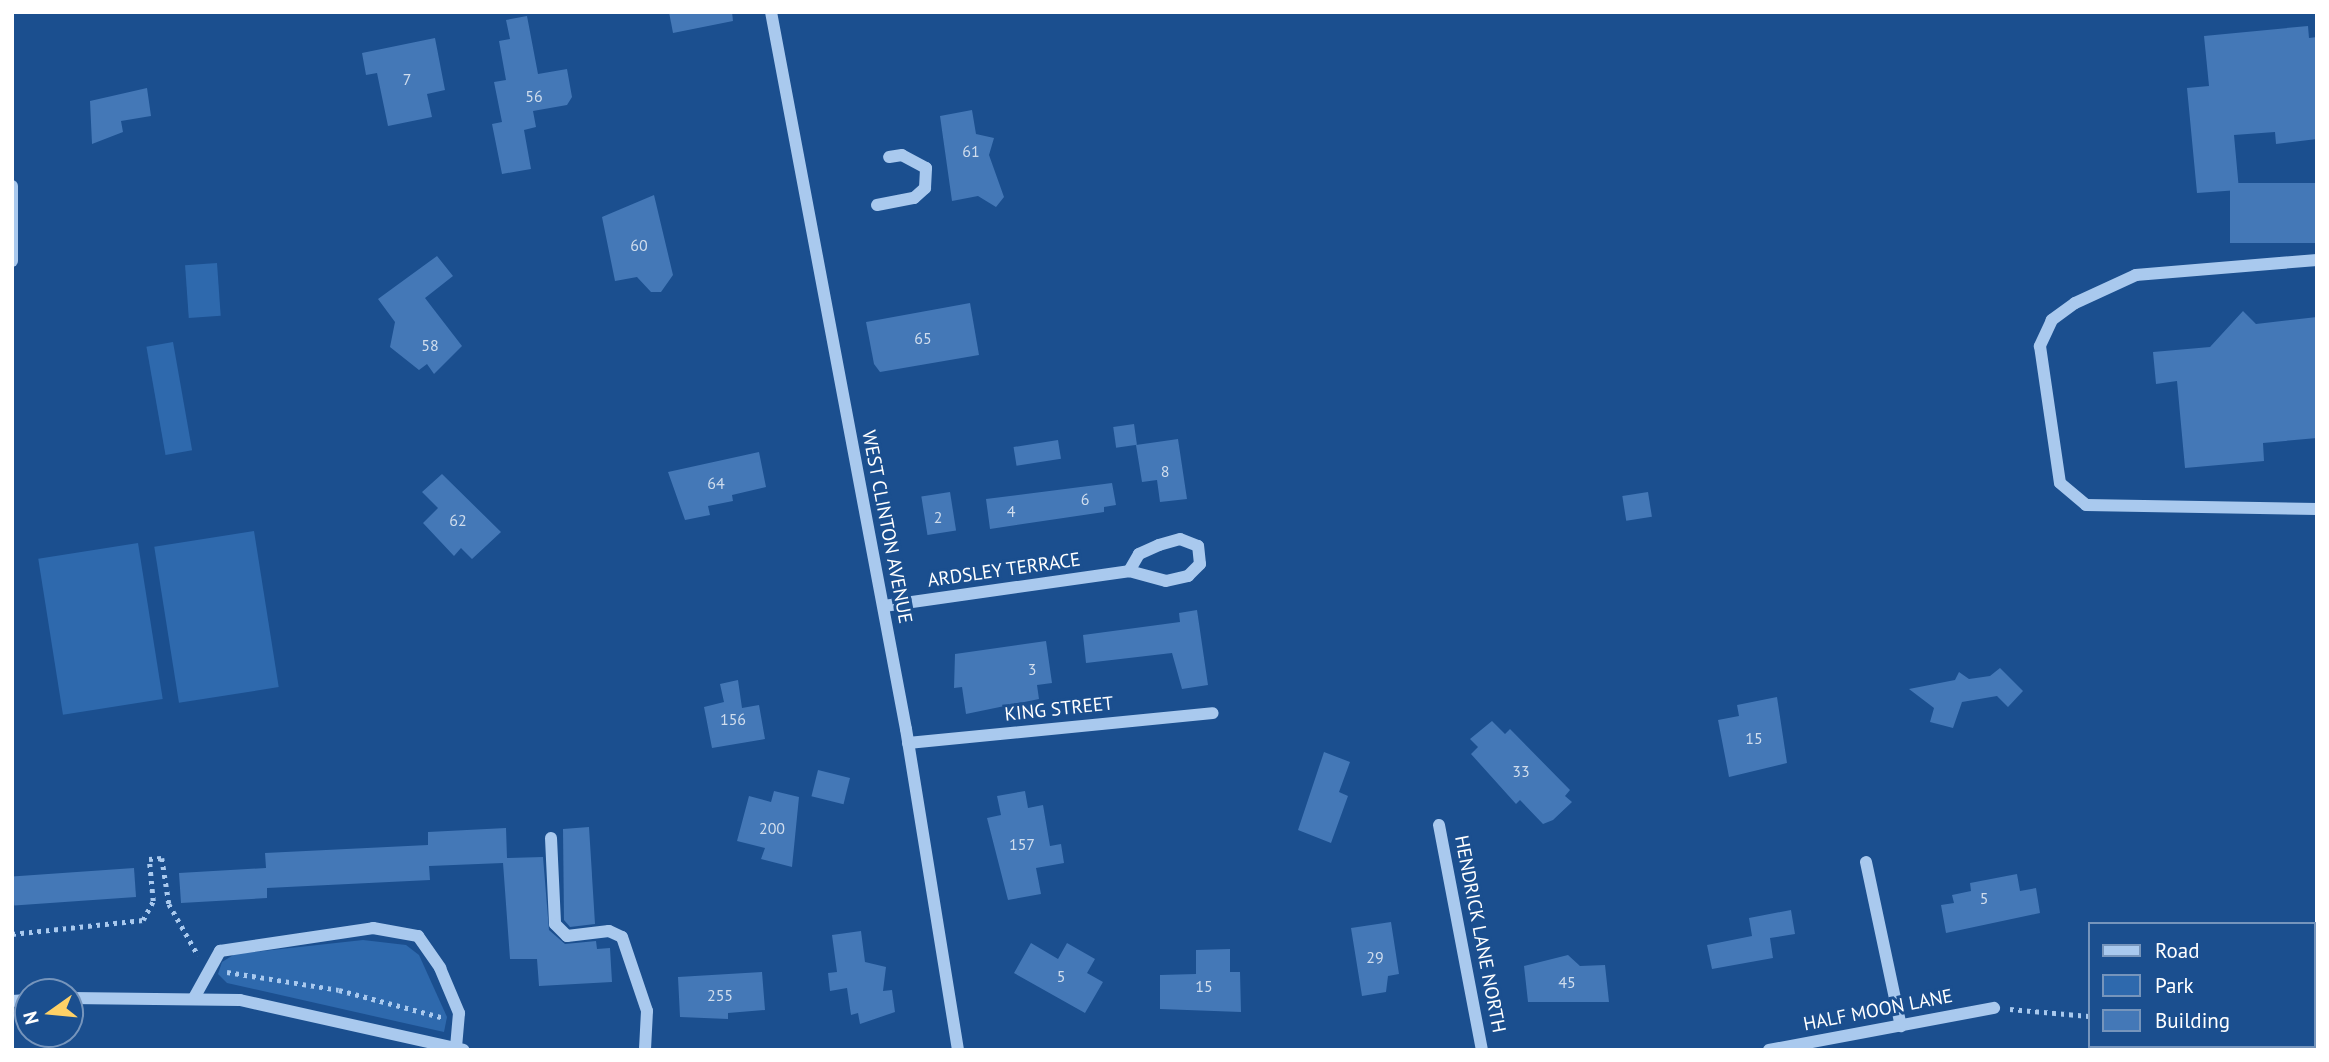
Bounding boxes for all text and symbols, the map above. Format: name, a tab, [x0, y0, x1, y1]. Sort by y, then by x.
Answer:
house number: 7	[403, 69, 411, 89]
house number: 56	[525, 86, 543, 106]
house number: 61	[962, 141, 980, 161]
house number: 60	[630, 235, 648, 255]
house number: 65	[914, 328, 932, 348]
house number: 58	[421, 335, 439, 355]
street label: WEST CLINTON AVENUE	[857, 428, 917, 626]
house number: 8	[1161, 461, 1169, 481]
house number: 64	[707, 473, 725, 493]
house number: 6	[1081, 489, 1089, 509]
house number: 4	[1007, 501, 1015, 521]
house number: 2	[934, 507, 942, 527]
house number: 62	[449, 510, 467, 530]
street label: ARDSLEY TERRACE	[926, 548, 1082, 592]
house number: 3	[1028, 659, 1036, 679]
street label: KING STREET	[1003, 692, 1115, 726]
house number: 156	[720, 709, 746, 729]
house number: 15	[1745, 728, 1763, 748]
house number: 33	[1512, 761, 1530, 781]
house number: 200	[759, 818, 785, 838]
street label: HENDRICK LANE NORTH	[1450, 833, 1510, 1035]
house number: 157	[1009, 834, 1035, 854]
house number: 5	[1980, 888, 1988, 908]
legend	[2088, 922, 2315, 1048]
text: Road	[2155, 937, 2199, 964]
house number: 29	[1366, 947, 1384, 967]
house number: 5	[1057, 966, 1065, 986]
house number: 45	[1558, 972, 1576, 992]
text: Park	[2155, 972, 2194, 999]
house number: 15	[1195, 976, 1213, 996]
north arrow	[14, 978, 84, 1048]
street label: HALF MOON LANE	[1801, 984, 1955, 1036]
house number: 255	[707, 985, 733, 1005]
text: Building	[2155, 1007, 2230, 1034]
text: N	[17, 1009, 44, 1027]

